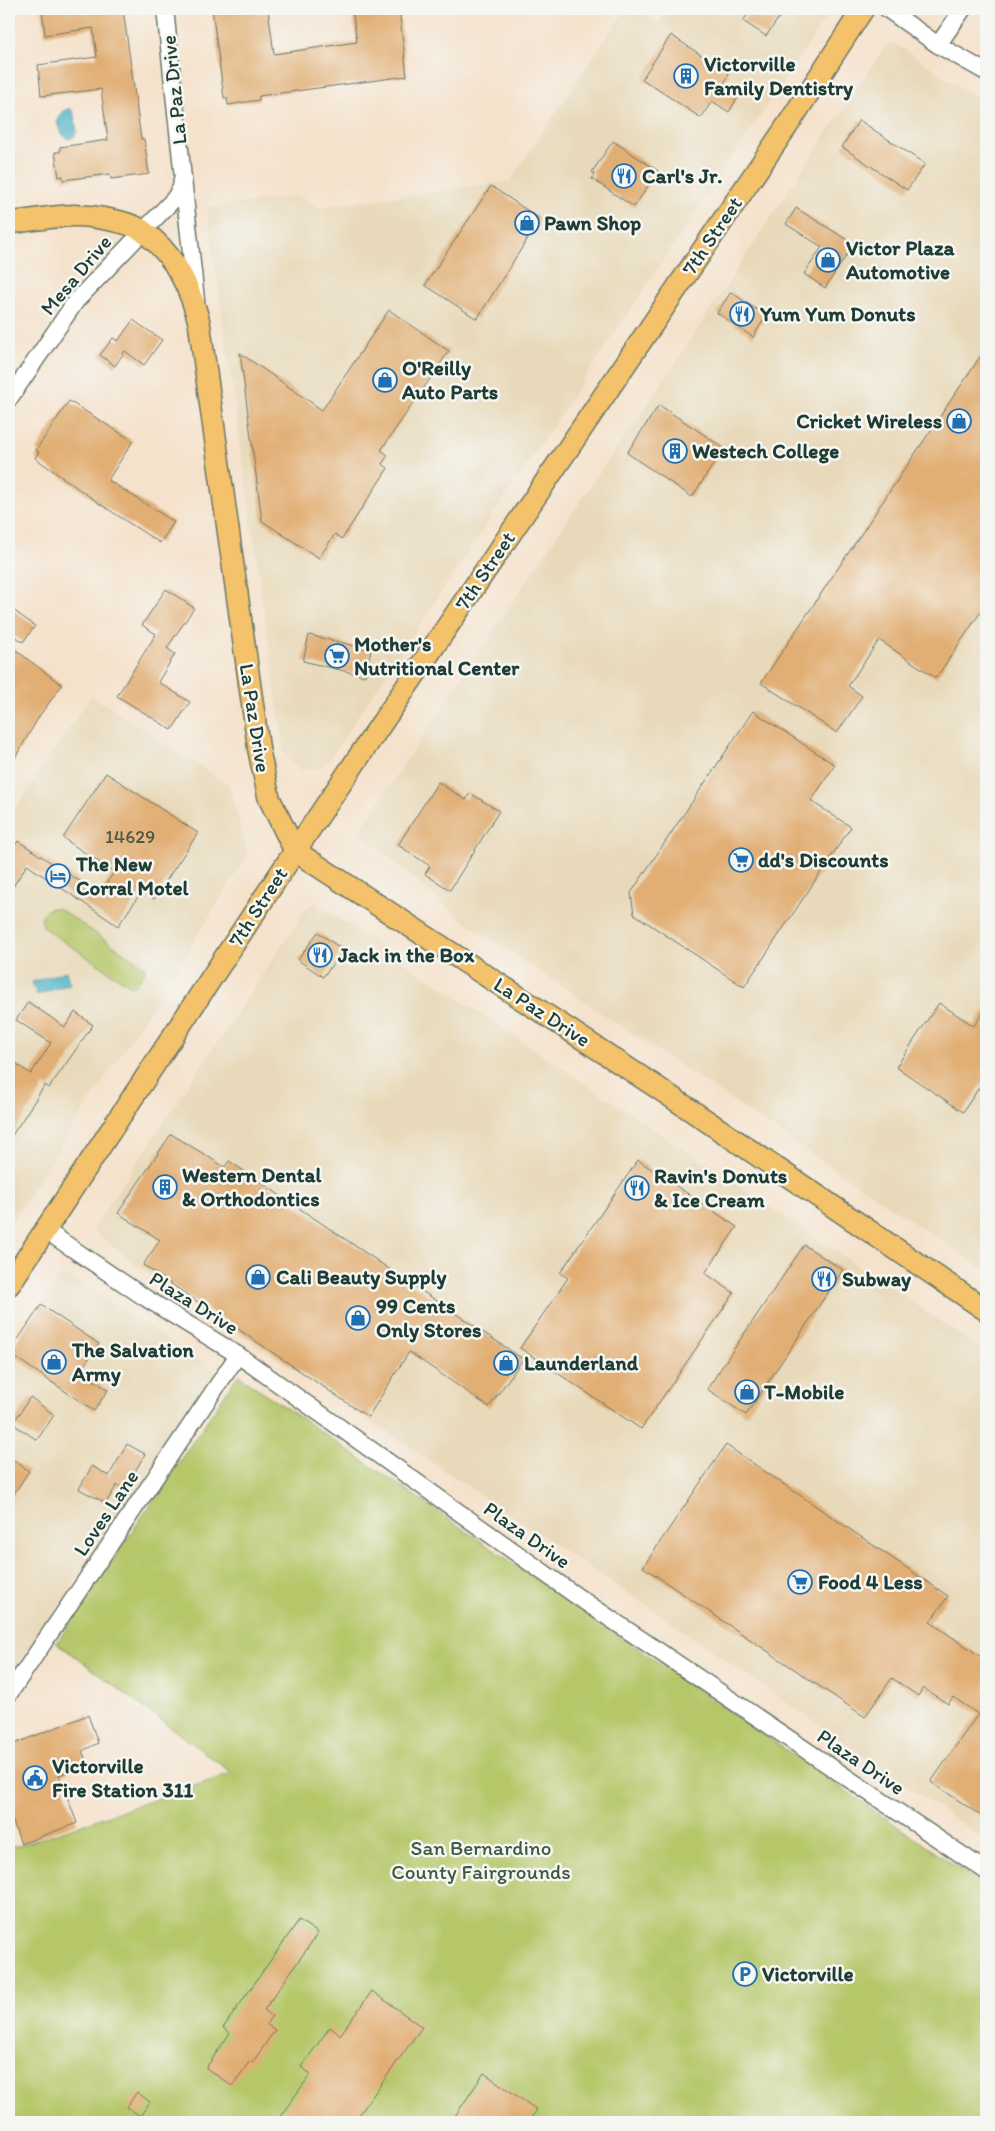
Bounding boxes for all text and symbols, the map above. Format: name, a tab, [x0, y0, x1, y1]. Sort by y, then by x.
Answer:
street label: La Paz Drive	[155, 34, 192, 146]
place label: Victorville Family Dentistry	[704, 51, 854, 101]
building icon: Victorville Family Dentistry	[673, 63, 699, 89]
restaurant icon: Carl's Jr.	[611, 163, 637, 189]
place label: Carl's Jr.	[642, 163, 723, 188]
street label: 7th Street	[676, 191, 747, 280]
shop icon: Pawn Shop	[514, 210, 540, 236]
place label: Pawn Shop	[544, 210, 641, 236]
street label: Mesa Drive	[35, 229, 116, 320]
place label: Victor Plaza Automotive	[845, 235, 956, 284]
shop icon: Victor Plaza Automotive	[815, 247, 841, 273]
restaurant icon: Yum Yum Donuts	[729, 301, 755, 327]
place label: Yum Yum Donuts	[759, 301, 916, 326]
place label: O'Reilly Auto Parts	[401, 355, 498, 404]
shop icon: O'Reilly Auto Parts	[372, 367, 398, 393]
place label: Cricket Wireless	[796, 408, 942, 433]
shop icon: Cricket Wireless	[946, 408, 972, 434]
building icon: Westech College	[662, 438, 688, 464]
place label: Westech College	[692, 438, 839, 464]
street label: 7th Street	[449, 526, 520, 615]
place label: Mother's Nutritional Center	[354, 631, 520, 680]
supermarket icon: Mother's Nutritional Center	[324, 643, 350, 669]
street label: La Paz Drive	[235, 662, 276, 774]
house number: 14629	[105, 825, 155, 848]
supermarket icon: dd's Discounts	[728, 847, 754, 873]
place label: dd's Discounts	[758, 847, 889, 872]
place label: The New Corral Motel	[75, 851, 190, 900]
street label: 7th Street	[223, 862, 293, 951]
hotel icon: The New Corral Motel	[45, 863, 71, 889]
restaurant icon: Jack in the Box	[307, 942, 333, 968]
place label: Jack in the Box	[337, 942, 475, 967]
street label: La Paz Drive	[489, 971, 595, 1052]
place label: Western Dental & Orthodontics	[182, 1162, 322, 1211]
place label: Ravin's Donuts & Ice Cream	[654, 1163, 787, 1212]
building icon: Western Dental & Orthodontics	[152, 1174, 178, 1200]
restaurant icon: Ravin's Donuts & Ice Cream	[624, 1175, 650, 1201]
shop icon: Cali Beauty Supply	[245, 1264, 271, 1290]
place label: Cali Beauty Supply	[276, 1264, 447, 1290]
street label: Plaza Drive	[145, 1265, 243, 1340]
restaurant icon: Subway	[811, 1266, 837, 1292]
place label: Subway	[842, 1266, 912, 1292]
place label: 99 Cents Only Stores	[376, 1293, 481, 1343]
shop icon: 99 Cents Only Stores	[345, 1305, 371, 1331]
place label: The Salvation Army	[71, 1337, 194, 1387]
shop icon: The Salvation Army	[41, 1349, 67, 1375]
shop icon: Launderland	[493, 1350, 519, 1376]
place label: Launderland	[524, 1350, 639, 1375]
shop icon: T-Mobile	[734, 1379, 760, 1405]
place label: T-Mobile	[763, 1379, 844, 1404]
street label: Loves Lane	[68, 1465, 144, 1561]
street label: Plaza Drive	[479, 1496, 575, 1574]
supermarket icon: Food 4 Less	[787, 1569, 813, 1595]
place label: Food 4 Less	[818, 1569, 923, 1594]
street label: Plaza Drive	[813, 1723, 910, 1800]
place label: Victorville Fire Station 311	[52, 1753, 193, 1802]
public building icon: Victorville Fire Station 311	[22, 1765, 48, 1791]
park label: San Bernardino County Fairgrounds	[391, 1835, 571, 1884]
parking icon: Victorville	[732, 1961, 758, 1987]
place label: Victorville	[762, 1961, 853, 1986]

